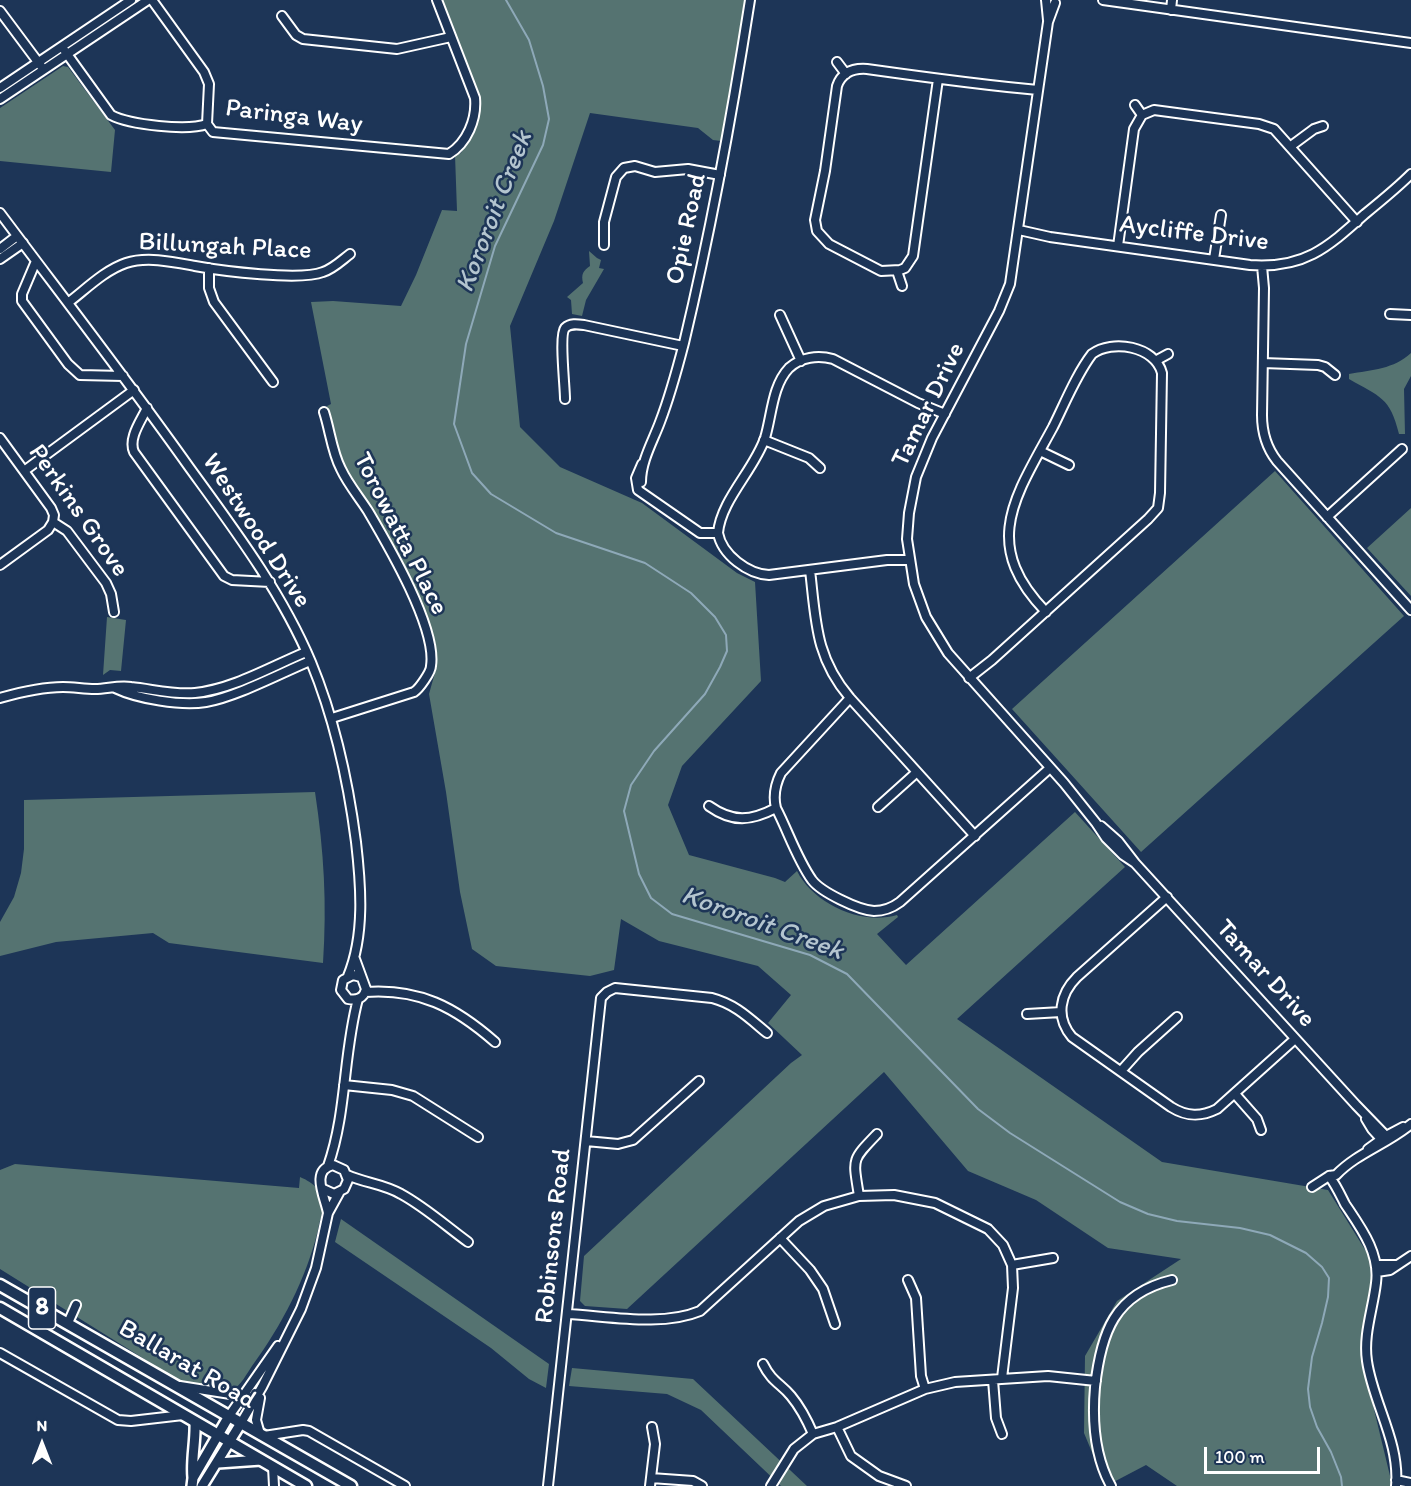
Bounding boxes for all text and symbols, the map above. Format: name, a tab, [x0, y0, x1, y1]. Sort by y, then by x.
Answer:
street label: Paringa Way	[224, 93, 364, 141]
water label: Kororoit Creek	[449, 127, 541, 297]
street label: Opie Road	[660, 170, 714, 288]
street label: Aycliffe Drive	[1118, 209, 1270, 259]
street label: Billungah Place	[138, 227, 312, 267]
street label: Tamar Drive	[886, 338, 972, 472]
street label: Perkins Grove	[21, 439, 135, 583]
street label: Westwood Drive	[194, 448, 318, 614]
street label: Torowatta Place	[346, 448, 454, 620]
water label: Kororoit Creek	[677, 880, 847, 968]
street label: Tamar Drive	[1208, 914, 1322, 1034]
street label: Robinsons Road	[529, 1147, 579, 1325]
road number: 8	[28, 1287, 56, 1329]
street label: Ballarat Road	[113, 1313, 261, 1417]
north arrow	[12, 1414, 72, 1474]
text: N	[37, 1416, 47, 1435]
scale bar	[1207, 1435, 1322, 1473]
text: 100 m	[1215, 1446, 1265, 1468]

